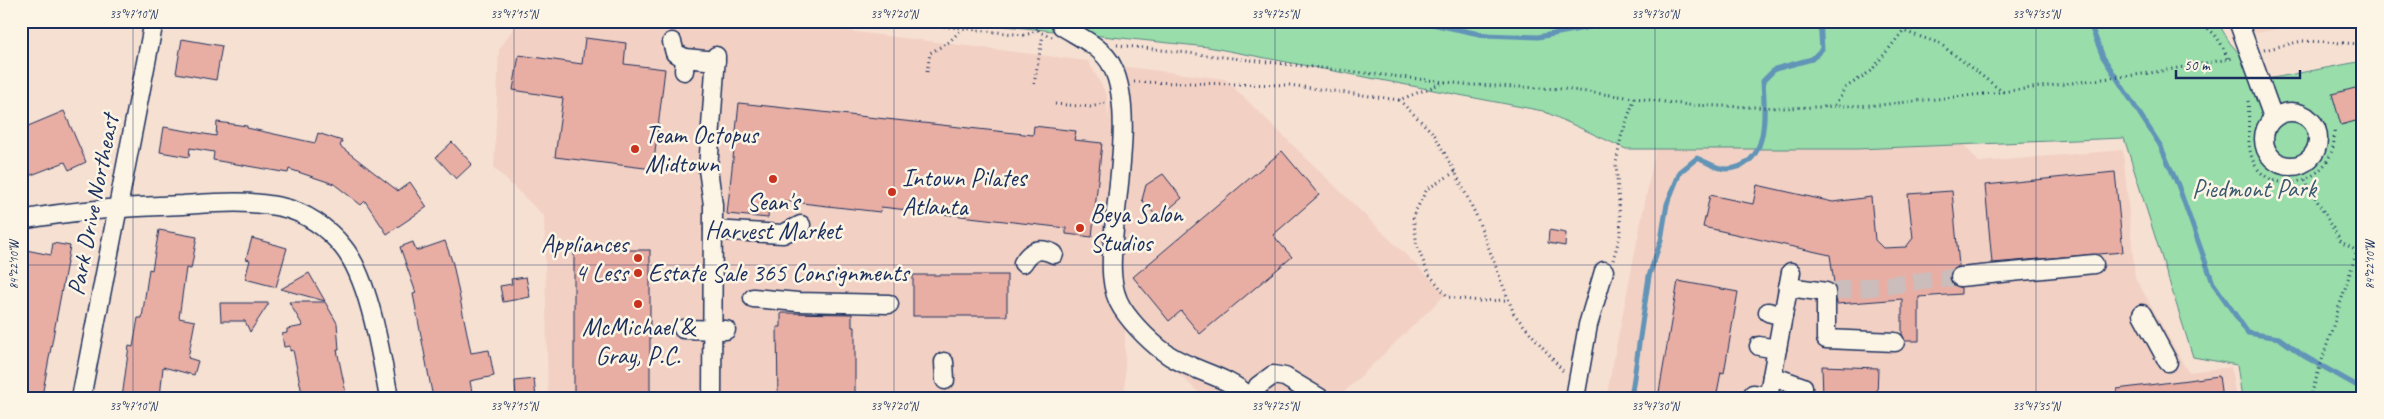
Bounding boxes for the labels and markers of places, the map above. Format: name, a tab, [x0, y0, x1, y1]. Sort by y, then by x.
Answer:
place label: Team Octopus Midtown	[645, 119, 760, 180]
marker: Team Octopus Midtown	[629, 143, 641, 155]
place label: Intown Pilates Atlanta	[902, 162, 1028, 223]
marker: Sean's Harvest Market	[767, 173, 779, 185]
place label: Sean's Harvest Market	[705, 186, 844, 247]
marker: Intown Pilates Atlanta	[886, 186, 898, 198]
place label: Beya Salon Studios	[1090, 198, 1184, 259]
marker: Beya Salon Studios	[1074, 222, 1086, 234]
place label: Appliances 4 Less	[541, 228, 630, 289]
marker: Appliances 4 Less	[632, 252, 644, 264]
place label: Estate Sale 365 Consignments	[648, 257, 911, 289]
marker: Estate Sale 365 Consignments	[632, 267, 644, 279]
marker: McMichael & Gray, P.C.	[632, 298, 644, 310]
place label: McMichael & Gray, P.C.	[582, 311, 697, 372]

